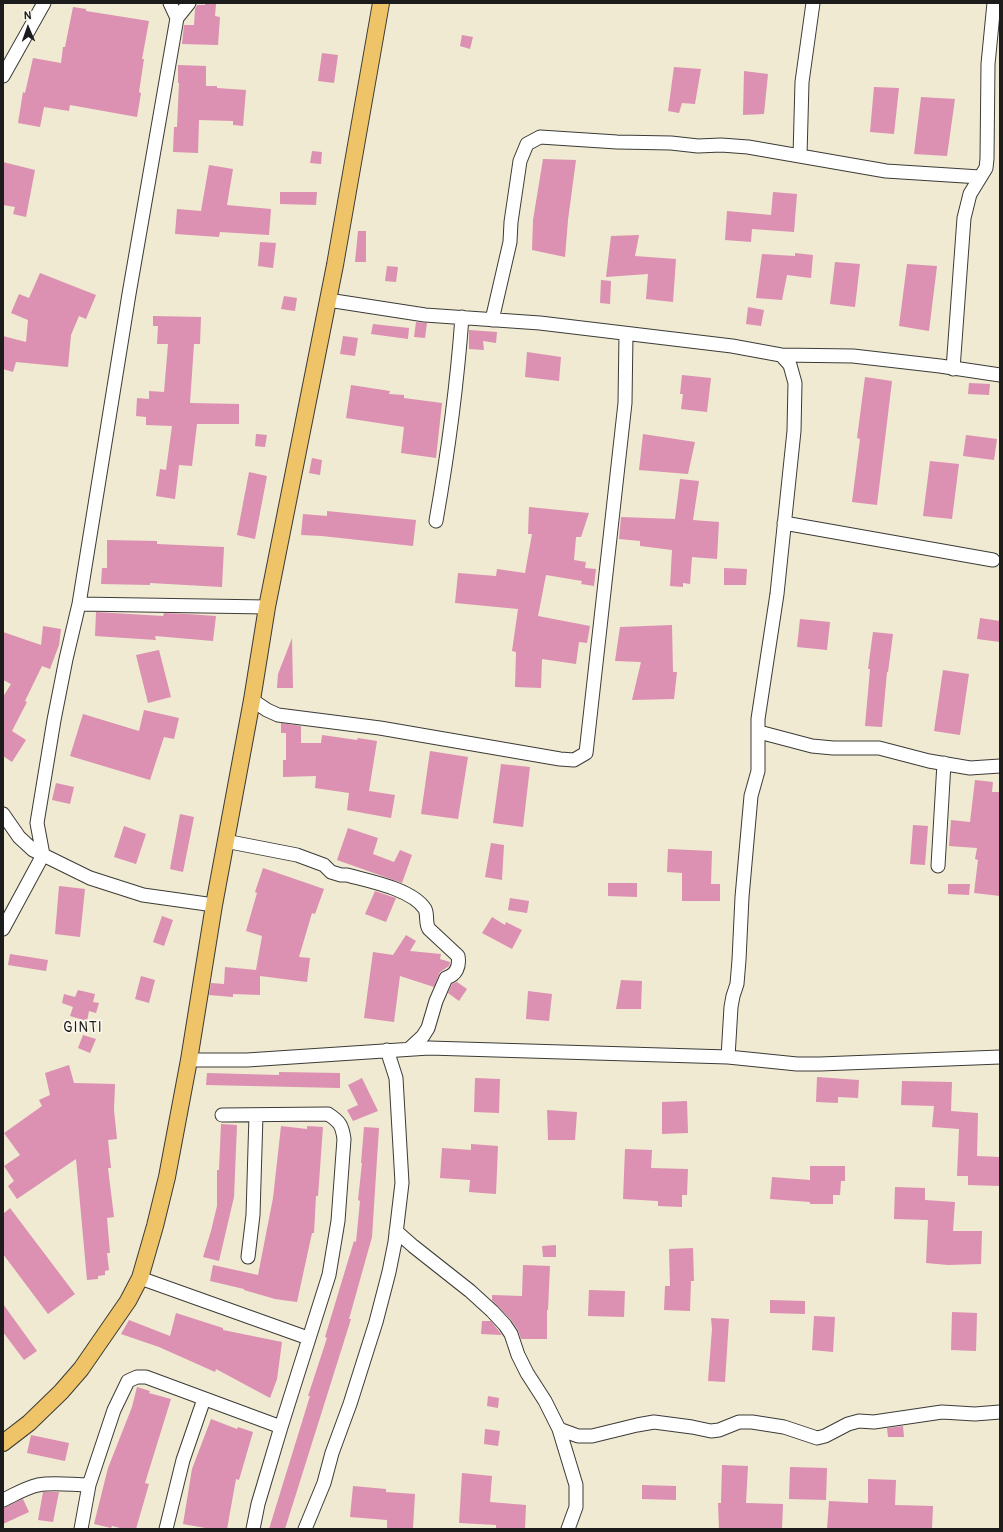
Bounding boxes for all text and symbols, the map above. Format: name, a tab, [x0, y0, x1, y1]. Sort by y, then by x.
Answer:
north arrow	[8, 8, 48, 48]
text: N	[24, 9, 32, 22]
district label: GINTI	[63, 1020, 103, 1036]

